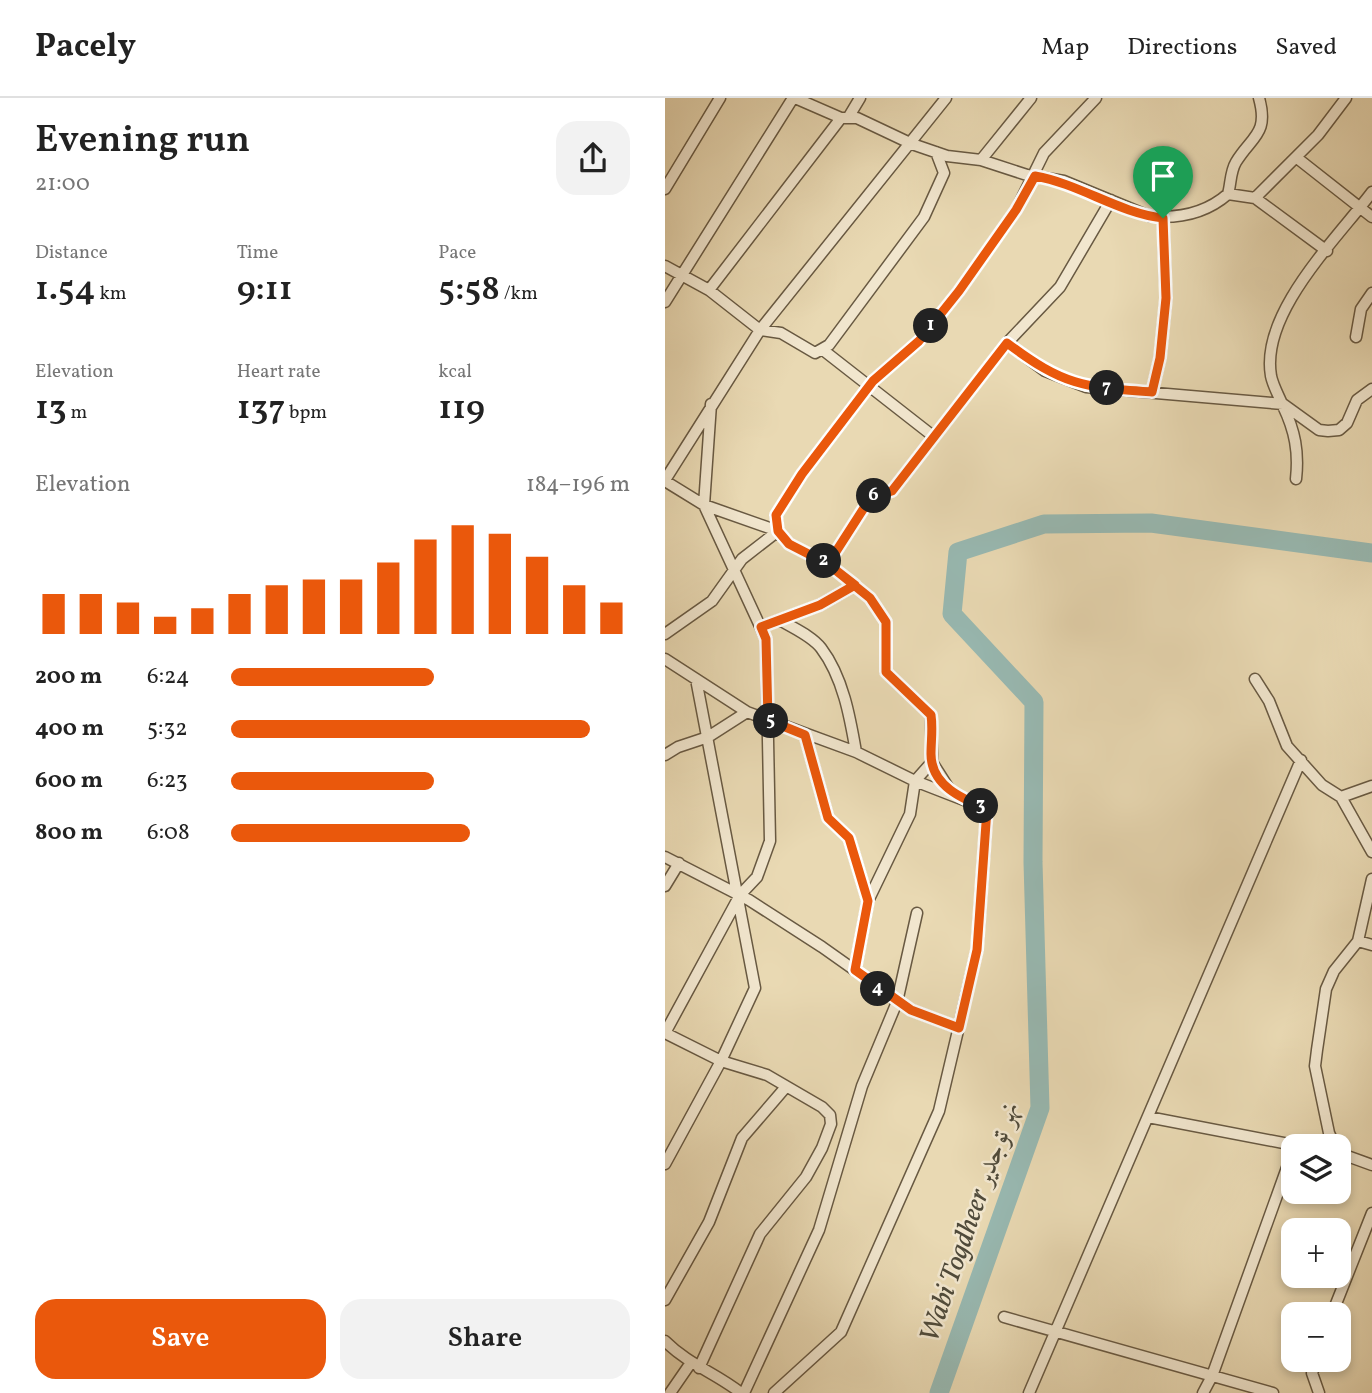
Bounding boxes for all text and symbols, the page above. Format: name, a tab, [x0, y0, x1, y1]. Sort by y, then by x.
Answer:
text: Pacely	[35, 25, 136, 71]
text: Map	[1041, 31, 1089, 65]
text: Directions	[1127, 31, 1237, 65]
text: Saved	[1275, 31, 1337, 65]
text: Evening run	[35, 115, 250, 168]
button: share	[556, 121, 630, 195]
pin	[1133, 146, 1193, 218]
icon: arrive	[1144, 157, 1182, 195]
text: 21:00	[35, 168, 90, 200]
text: Distance	[35, 240, 108, 266]
text: Time	[237, 240, 278, 266]
text: Pace	[438, 240, 476, 266]
text: 1.54	[35, 266, 96, 314]
text: 9:11	[237, 266, 293, 314]
text: 5:58	[438, 266, 500, 314]
text: km	[96, 281, 127, 307]
text: /km	[500, 281, 538, 307]
pin: 1	[913, 308, 949, 344]
text: 1	[927, 312, 934, 338]
text: Elevation	[35, 359, 114, 385]
text: Heart rate	[237, 359, 321, 385]
text: kcal	[438, 359, 472, 385]
pin: 7	[1089, 370, 1125, 406]
text: 7	[1102, 374, 1111, 400]
text: 13	[35, 385, 67, 433]
text: 137	[237, 385, 285, 433]
text: 119	[438, 385, 485, 433]
text: m	[67, 400, 87, 426]
text: bpm	[285, 400, 327, 426]
text: Elevation	[35, 469, 131, 501]
text: 184–196 m	[526, 469, 630, 501]
pin: 6	[857, 478, 892, 514]
text: 6	[868, 482, 879, 508]
pin: 2	[807, 544, 841, 578]
text: 2	[819, 547, 828, 573]
text: 200 m	[35, 661, 102, 693]
text: 6:24	[147, 661, 189, 693]
pin: 5	[753, 704, 789, 738]
text: 5	[766, 707, 775, 733]
text: 400 m	[35, 713, 104, 745]
text: 5:32	[147, 713, 188, 745]
text: 600 m	[35, 765, 103, 797]
text: 6:23	[147, 765, 188, 797]
pin: 3	[963, 788, 999, 824]
text: 3	[976, 792, 985, 818]
text: 800 m	[35, 817, 103, 849]
text: 6:08	[147, 817, 190, 849]
pin: 4	[861, 972, 895, 1006]
text: 4	[872, 975, 883, 1001]
water label: Wabi Togdheer نهر توجدير	[911, 1096, 1030, 1348]
map controls	[1281, 1134, 1351, 1372]
button: layers	[1281, 1134, 1351, 1204]
button: +	[1281, 1218, 1351, 1288]
button: Save	[35, 1299, 326, 1379]
button: Share	[340, 1299, 630, 1379]
button: −	[1281, 1302, 1351, 1372]

